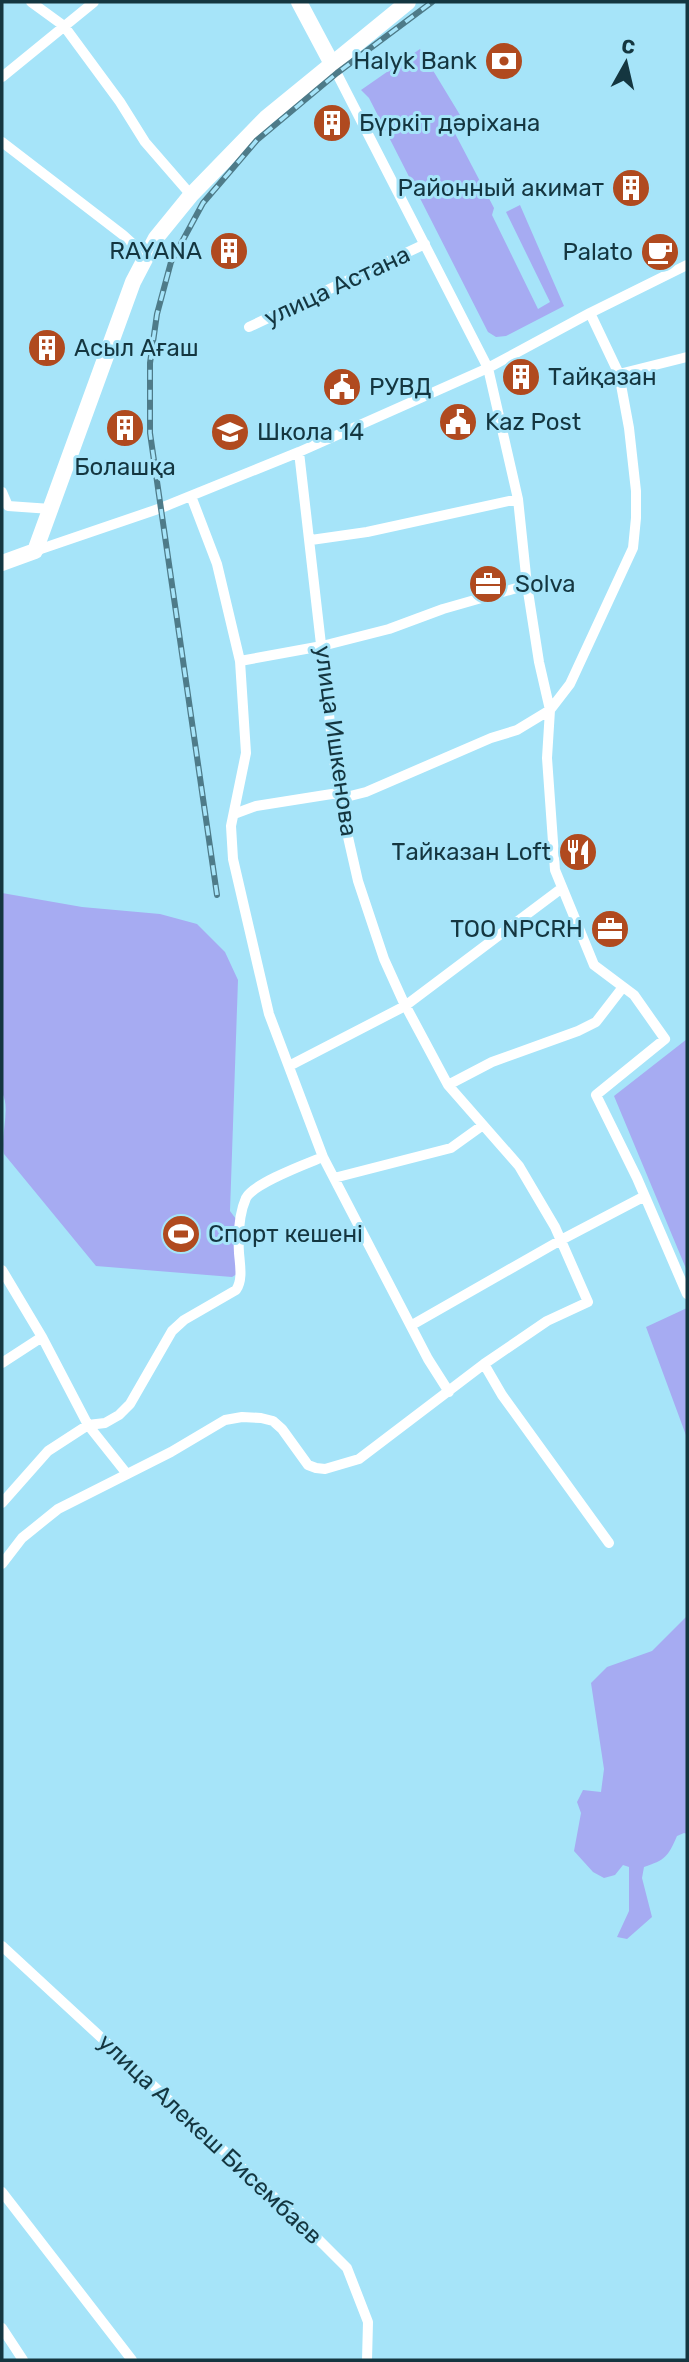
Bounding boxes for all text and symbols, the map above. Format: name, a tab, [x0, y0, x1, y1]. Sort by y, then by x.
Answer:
north arrow	[591, 28, 661, 98]
text: С	[620, 34, 637, 59]
bank icon: Halyk Bank	[483, 40, 525, 82]
place label: Halyk Bank	[353, 47, 478, 75]
building icon: Бүркіт дәріхана	[311, 102, 353, 144]
place label: Бүркіт дәріхана	[359, 109, 540, 137]
building icon: Районный акимат	[610, 167, 652, 209]
place label: Районный акимат	[398, 174, 604, 202]
building icon: RAYANA	[208, 230, 250, 272]
cafe icon: Palato	[639, 231, 681, 273]
place label: RAYANA	[109, 237, 202, 265]
place label: Palato	[562, 238, 633, 266]
street label: улица Астана	[260, 240, 414, 332]
building icon: Асыл Ағаш	[26, 327, 68, 369]
place label: Асыл Ағаш	[74, 334, 199, 362]
building icon: Тайқазан	[500, 356, 542, 398]
place label: Тайқазан	[548, 363, 657, 391]
public building icon: РУВД	[321, 366, 363, 408]
place label: РУВД	[369, 373, 432, 401]
public building icon: Kaz Post	[437, 401, 479, 443]
building icon: Болашқа	[104, 407, 146, 449]
place label: Kaz Post	[485, 408, 581, 436]
school or university icon: Школа 14	[209, 411, 251, 453]
place label: Школа 14	[257, 418, 364, 446]
place label: Болашқа	[74, 453, 176, 481]
office icon: Solva	[467, 563, 509, 605]
place label: Solva	[515, 570, 576, 598]
street label: улица Ишкенова	[309, 644, 363, 838]
restaurant icon: Тайказан Loft	[557, 831, 599, 873]
place label: Тайказан Loft	[392, 838, 551, 866]
office icon: TOO NPCRH	[589, 908, 631, 950]
place label: TOO NPCRH	[450, 915, 583, 943]
sports icon: Спорт кешені	[160, 1213, 202, 1255]
place label: Спорт кешені	[208, 1220, 363, 1248]
street label: улица Алекеш Бисембаев	[92, 2028, 328, 2250]

